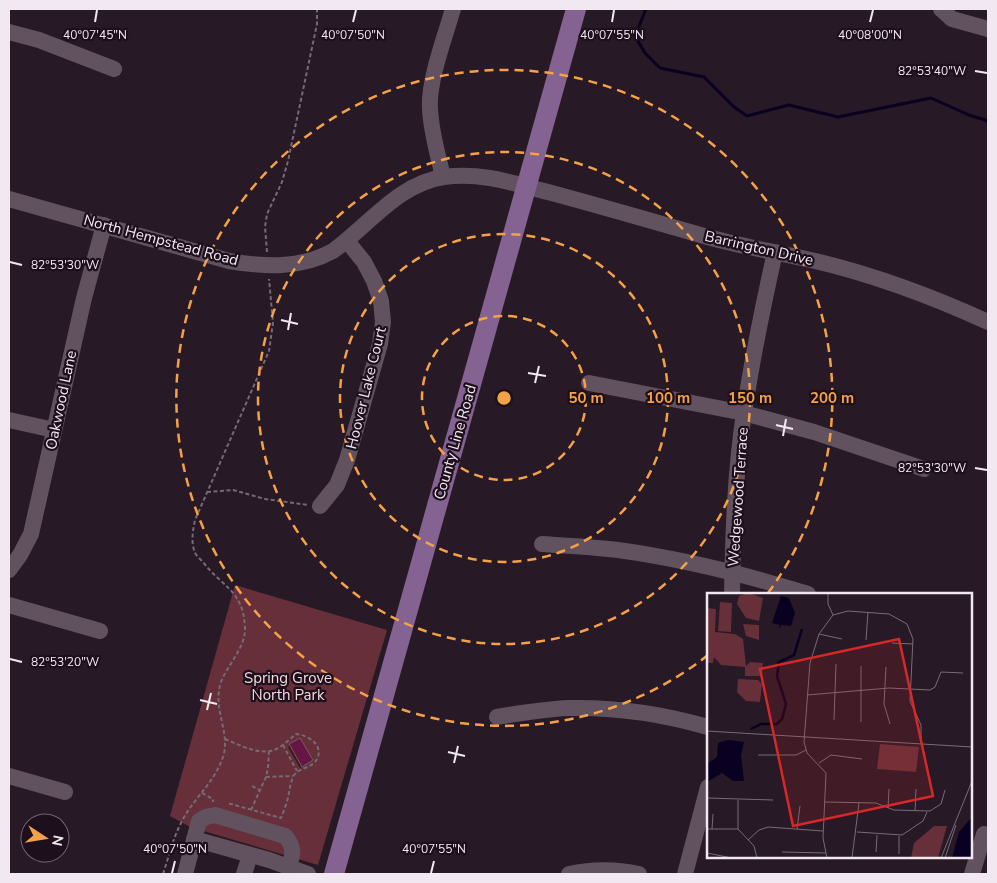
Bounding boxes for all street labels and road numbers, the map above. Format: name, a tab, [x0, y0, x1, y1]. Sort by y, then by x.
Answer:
street label: North Hempstead Road	[81, 210, 241, 270]
street label: Barrington Drive	[703, 226, 815, 270]
street label: Hoover Lake Court	[341, 324, 391, 451]
street label: Oakwood Lane	[41, 348, 81, 452]
street label: County Line Road	[429, 382, 481, 502]
street label: Wedgewood Terrace	[723, 426, 753, 568]

